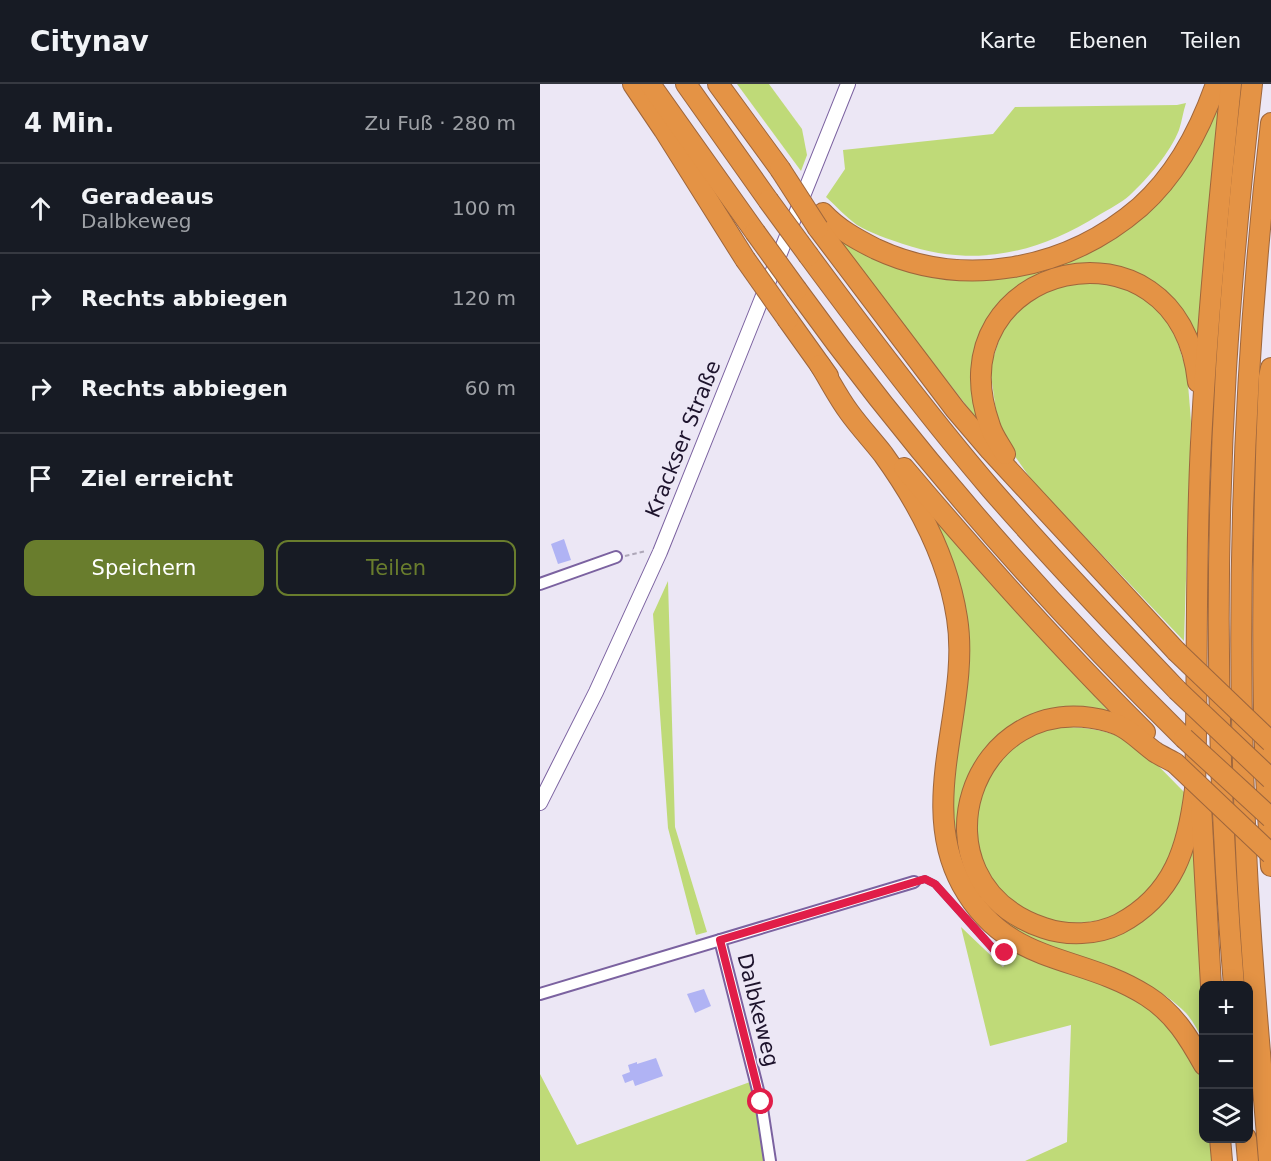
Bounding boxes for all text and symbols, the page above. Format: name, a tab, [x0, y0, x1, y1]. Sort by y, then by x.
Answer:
text: Citynav	[30, 25, 149, 58]
text: Karte	[980, 29, 1036, 53]
text: Ebenen	[1069, 29, 1148, 53]
text: Teilen	[1181, 29, 1241, 53]
text: 4 Min.	[24, 108, 114, 138]
text: Zu Fuß · 280 m	[364, 111, 516, 135]
text: Geradeaus	[81, 184, 214, 209]
icon: ahead	[24, 192, 57, 225]
text: 100 m	[452, 196, 516, 220]
text: Dalbkeweg	[81, 209, 191, 233]
icon: right	[24, 282, 57, 315]
text: Rechts abbiegen	[81, 286, 288, 311]
text: 120 m	[452, 286, 516, 310]
street label: Krackser Straße	[641, 357, 725, 521]
icon: right	[24, 372, 57, 405]
text: Rechts abbiegen	[81, 376, 288, 401]
text: 60 m	[465, 376, 516, 400]
icon: arrive	[24, 462, 57, 495]
text: Ziel erreicht	[81, 466, 233, 491]
button: Speichern	[24, 540, 264, 596]
button: Teilen	[276, 540, 516, 596]
route end	[991, 939, 1017, 965]
street label: Dalbkeweg	[732, 951, 784, 1069]
map controls	[1199, 981, 1253, 1143]
button: +	[1199, 981, 1253, 1035]
button: −	[1199, 1035, 1253, 1089]
route start	[747, 1088, 773, 1114]
button: layers	[1199, 1089, 1253, 1143]

